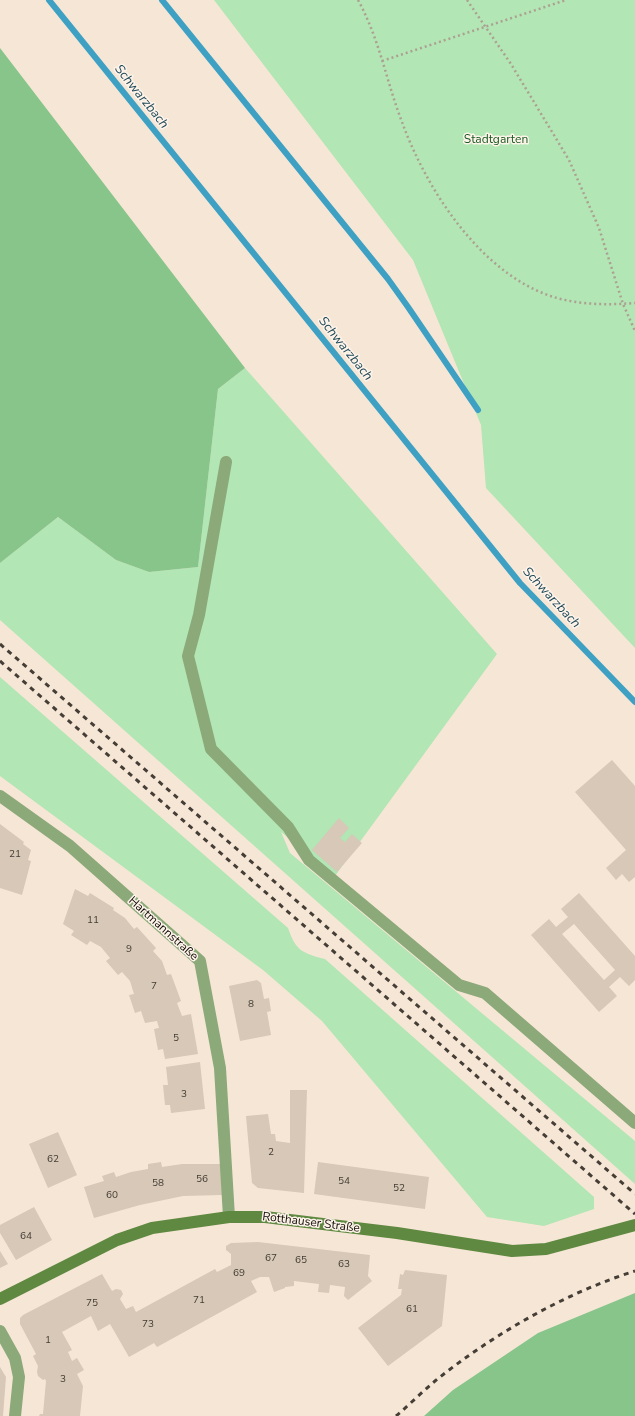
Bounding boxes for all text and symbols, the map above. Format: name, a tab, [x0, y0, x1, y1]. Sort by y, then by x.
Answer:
water label: Schwarzbach	[111, 62, 171, 132]
park label: Stadtgarten	[464, 133, 528, 147]
water label: Schwarzbach	[315, 314, 375, 384]
water label: Schwarzbach	[519, 564, 583, 632]
house number: 21	[9, 849, 21, 861]
street label: Hartmannstraße	[125, 894, 201, 964]
house number: 11	[87, 915, 99, 927]
house number: 9	[126, 944, 132, 956]
house number: 7	[151, 981, 157, 993]
house number: 8	[248, 999, 254, 1011]
house number: 5	[173, 1033, 179, 1045]
house number: 3	[181, 1089, 187, 1101]
house number: 2	[268, 1147, 274, 1159]
house number: 62	[47, 1154, 59, 1166]
house number: 56	[196, 1174, 208, 1186]
house number: 54	[338, 1176, 350, 1188]
house number: 58	[152, 1178, 164, 1190]
house number: 52	[393, 1183, 405, 1195]
house number: 60	[106, 1190, 118, 1202]
street label: Rotthauser Straße	[261, 1210, 361, 1236]
house number: 64	[20, 1231, 32, 1243]
house number: 67	[265, 1253, 277, 1265]
house number: 65	[295, 1255, 307, 1267]
house number: 63	[338, 1259, 350, 1271]
house number: 69	[233, 1268, 245, 1280]
house number: 71	[193, 1295, 205, 1307]
house number: 75	[86, 1298, 98, 1310]
house number: 61	[406, 1304, 418, 1316]
house number: 73	[142, 1319, 154, 1331]
house number: 1	[45, 1335, 51, 1347]
house number: 3	[60, 1374, 66, 1386]

